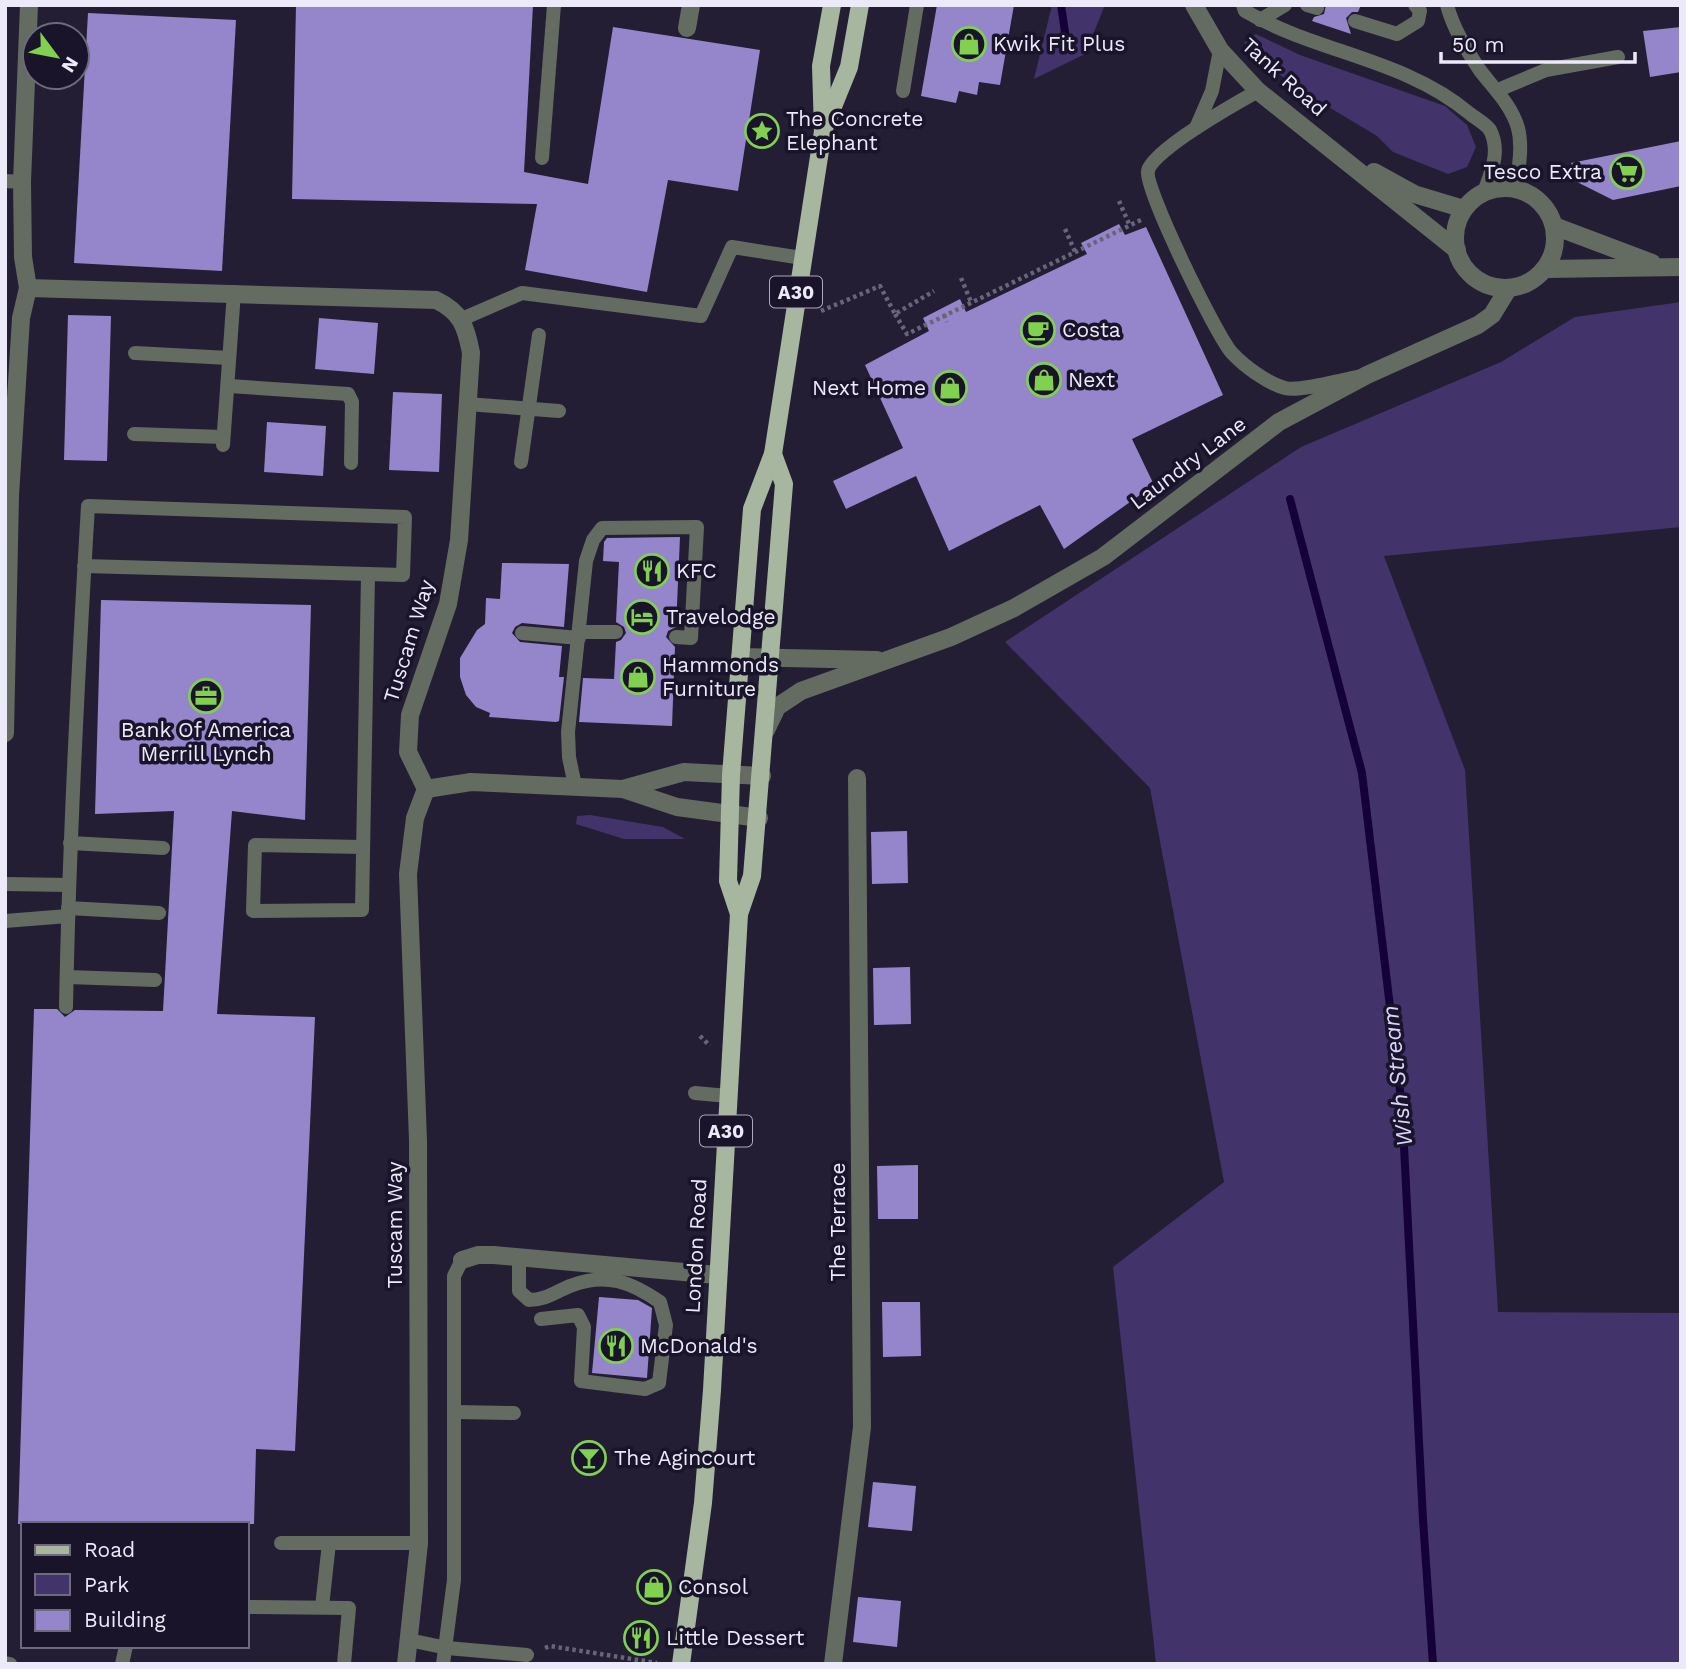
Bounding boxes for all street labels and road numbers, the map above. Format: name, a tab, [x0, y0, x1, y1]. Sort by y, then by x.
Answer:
street label: Tank Road	[1237, 32, 1332, 121]
road number: A30	[770, 276, 822, 308]
street label: Laundry Lane	[1125, 411, 1251, 514]
street label: Tuscam Way	[378, 576, 439, 705]
road number: A30	[700, 1116, 752, 1147]
street label: Tuscam Way	[382, 1161, 407, 1289]
street label: The Terrace	[825, 1162, 850, 1282]
street label: London Road	[679, 1178, 712, 1314]

